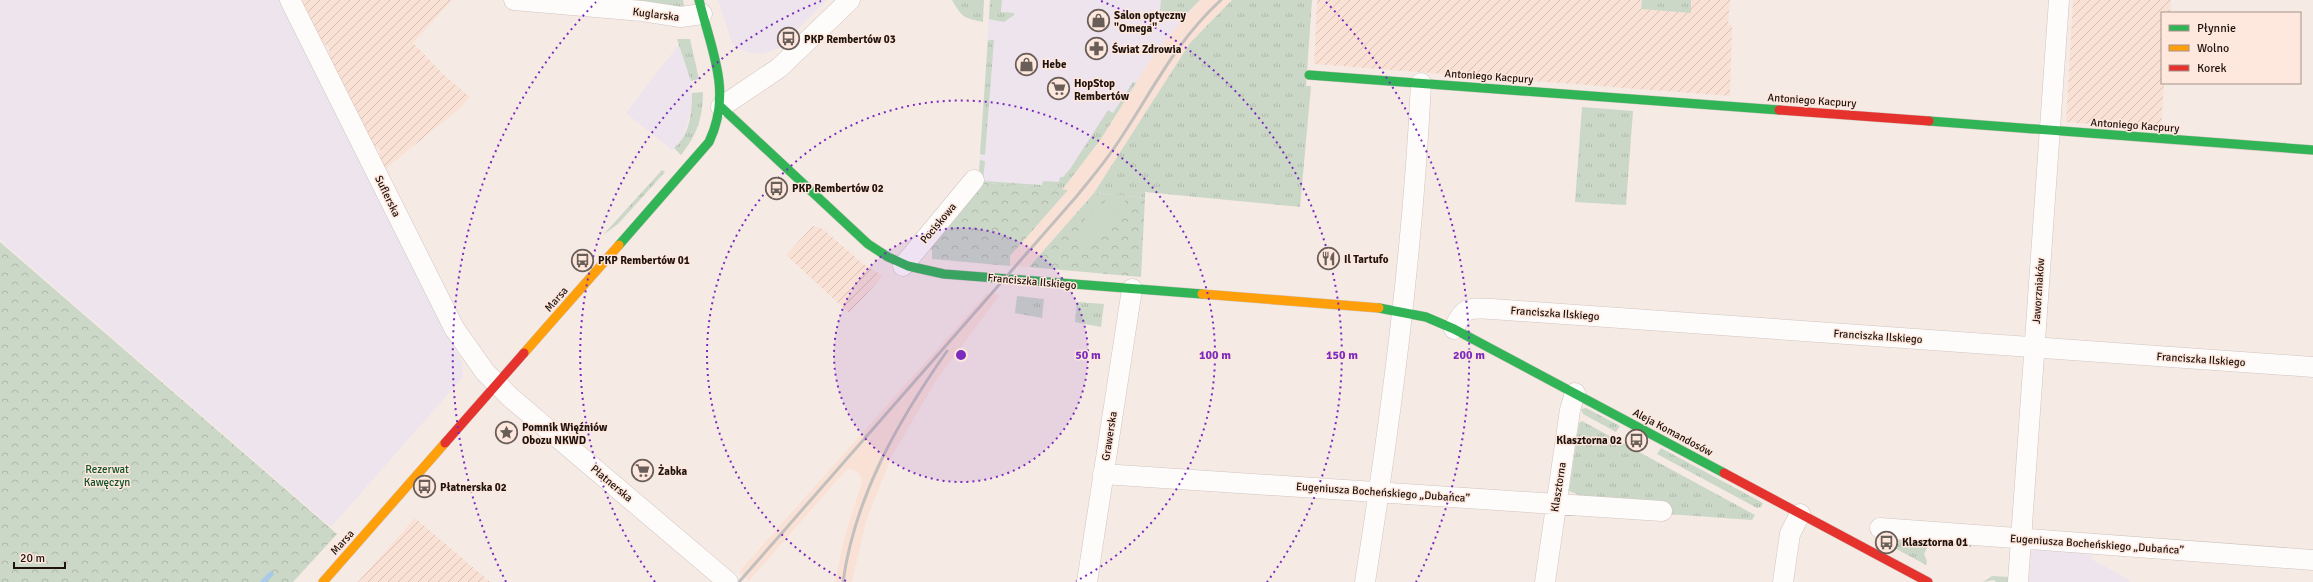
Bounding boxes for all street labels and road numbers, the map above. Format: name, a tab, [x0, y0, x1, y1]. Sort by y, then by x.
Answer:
street label: Kuglarska	[632, 5, 680, 24]
street label: Antoniego Kacpury	[1444, 67, 1535, 86]
street label: Antoniego Kacpury	[1767, 91, 1858, 110]
street label: Antoniego Kacpury	[2090, 116, 2181, 135]
street label: Suflerska	[372, 173, 403, 219]
street label: Pociskowa	[918, 200, 959, 246]
street label: Jaworzniaków	[2030, 258, 2047, 324]
street label: Franciszka Ilskiego	[987, 271, 1077, 292]
street label: Marsa	[542, 284, 571, 315]
street label: Franciszka Ilskiego	[1510, 304, 1600, 323]
street label: Franciszka Ilskiego	[1833, 327, 1923, 346]
street label: Franciszka Ilskiego	[2156, 350, 2246, 369]
street label: Aleja Komandosów	[1631, 406, 1715, 459]
street label: Grawerska	[1099, 410, 1120, 462]
street label: Klasztorna	[1548, 461, 1569, 513]
street label: Płatnerska	[588, 462, 636, 505]
street label: Eugeniusza Bocheńskiego „Dubańca”	[1296, 480, 1471, 505]
street label: Marsa	[328, 527, 357, 557]
street label: Eugeniusza Bocheńskiego „Dubańca”	[2010, 532, 2185, 557]

